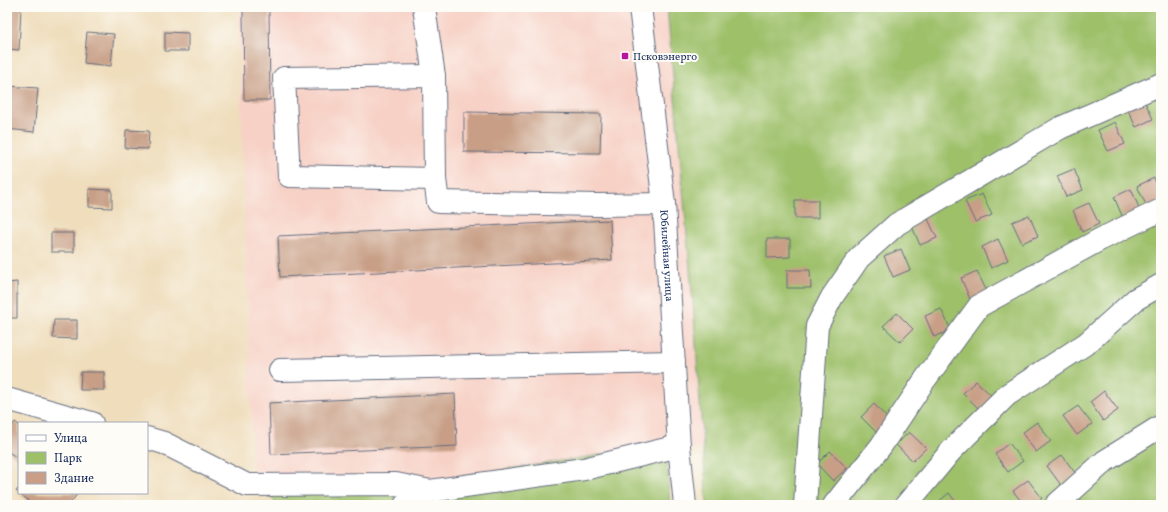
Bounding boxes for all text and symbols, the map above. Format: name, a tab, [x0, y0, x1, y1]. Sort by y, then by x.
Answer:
place label: Псковэнерго	[633, 50, 697, 65]
marker: Псковэнерго	[620, 51, 630, 61]
street label: Юбилейная улица	[655, 209, 676, 302]
legend	[18, 422, 148, 494]
text: Улица	[54, 431, 87, 447]
text: Парк	[54, 451, 82, 467]
text: Здание	[54, 471, 94, 487]

